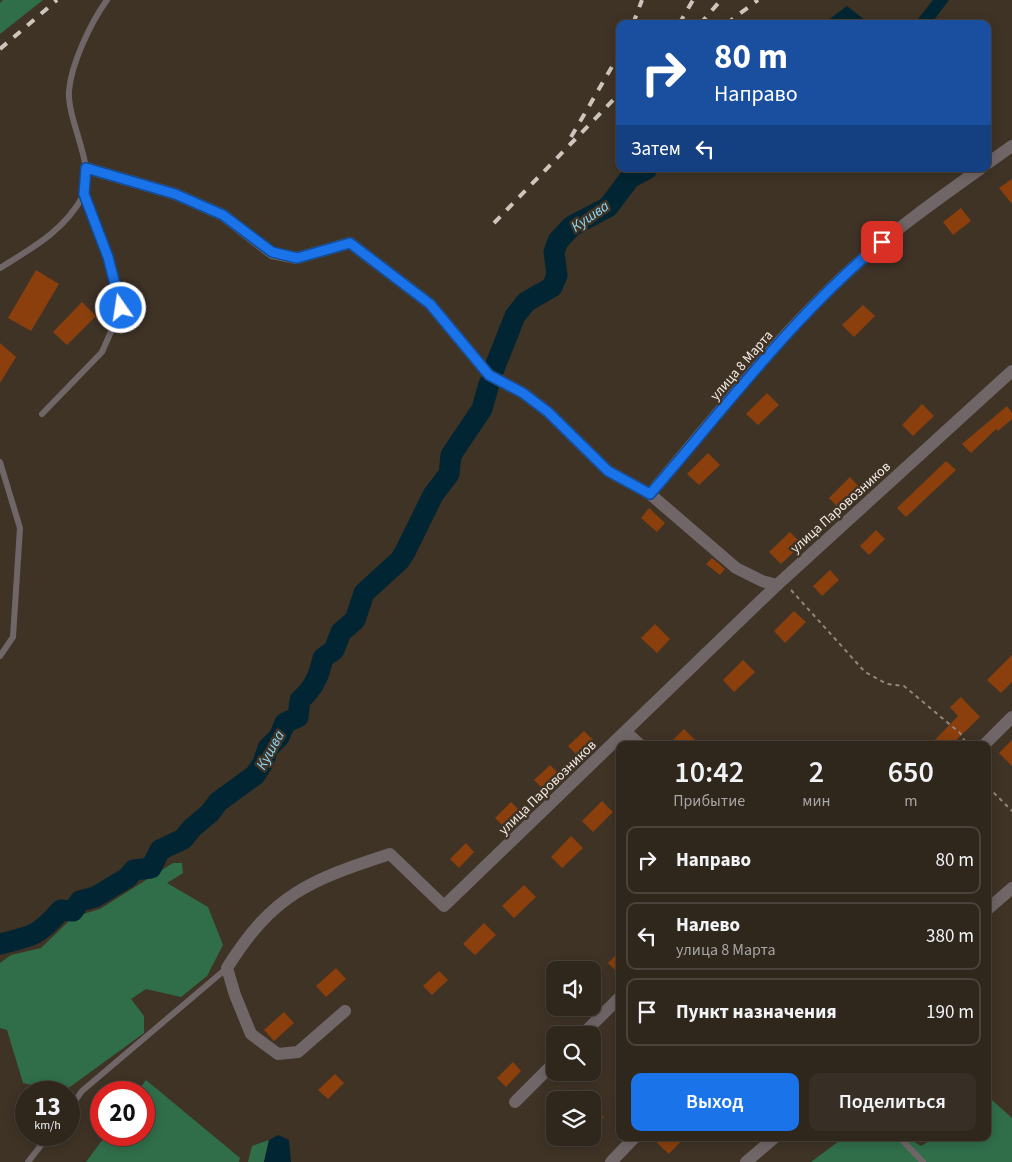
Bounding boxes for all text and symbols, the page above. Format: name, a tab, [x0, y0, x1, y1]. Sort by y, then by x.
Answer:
text: 80 m	[714, 32, 788, 82]
icon: right	[631, 40, 696, 105]
text: Направо	[714, 78, 798, 110]
icon: left	[691, 135, 719, 163]
text: Затем	[631, 136, 681, 163]
water label: Кушва	[567, 196, 614, 237]
pin	[861, 221, 903, 263]
icon: arrive	[868, 228, 896, 256]
position arrow	[94, 281, 146, 333]
street label: улица 8 Марта	[706, 326, 778, 405]
street label: улица Паровозников	[786, 457, 895, 558]
water label: Кушва	[251, 727, 290, 774]
street label: улица Паровозников	[494, 736, 601, 840]
text: 10:42	[674, 751, 744, 794]
text: 2	[809, 751, 824, 794]
text: 650	[888, 751, 934, 794]
text: Прибытие	[673, 790, 745, 812]
text: мин	[802, 790, 831, 812]
text: m	[904, 790, 917, 812]
icon: right	[633, 846, 661, 874]
text: Направо	[676, 847, 751, 874]
text: 80 m	[936, 847, 974, 874]
text: Налево	[676, 912, 740, 939]
icon: left	[633, 922, 661, 950]
text: 380 m	[926, 923, 974, 950]
text: улица 8 Марта	[676, 939, 776, 961]
map controls	[546, 961, 601, 1146]
button: sound	[546, 961, 601, 1016]
icon: arrive	[633, 998, 661, 1026]
text: Пункт назначения	[676, 999, 837, 1026]
text: 190 m	[926, 999, 974, 1026]
button: search	[546, 1026, 601, 1081]
button: Выход	[631, 1073, 799, 1131]
button: Поделиться	[809, 1073, 976, 1131]
speed limit sign: 20	[90, 1081, 155, 1146]
text: 13	[34, 1089, 61, 1125]
button: layers	[546, 1091, 601, 1146]
text: km/h	[34, 1117, 61, 1134]

